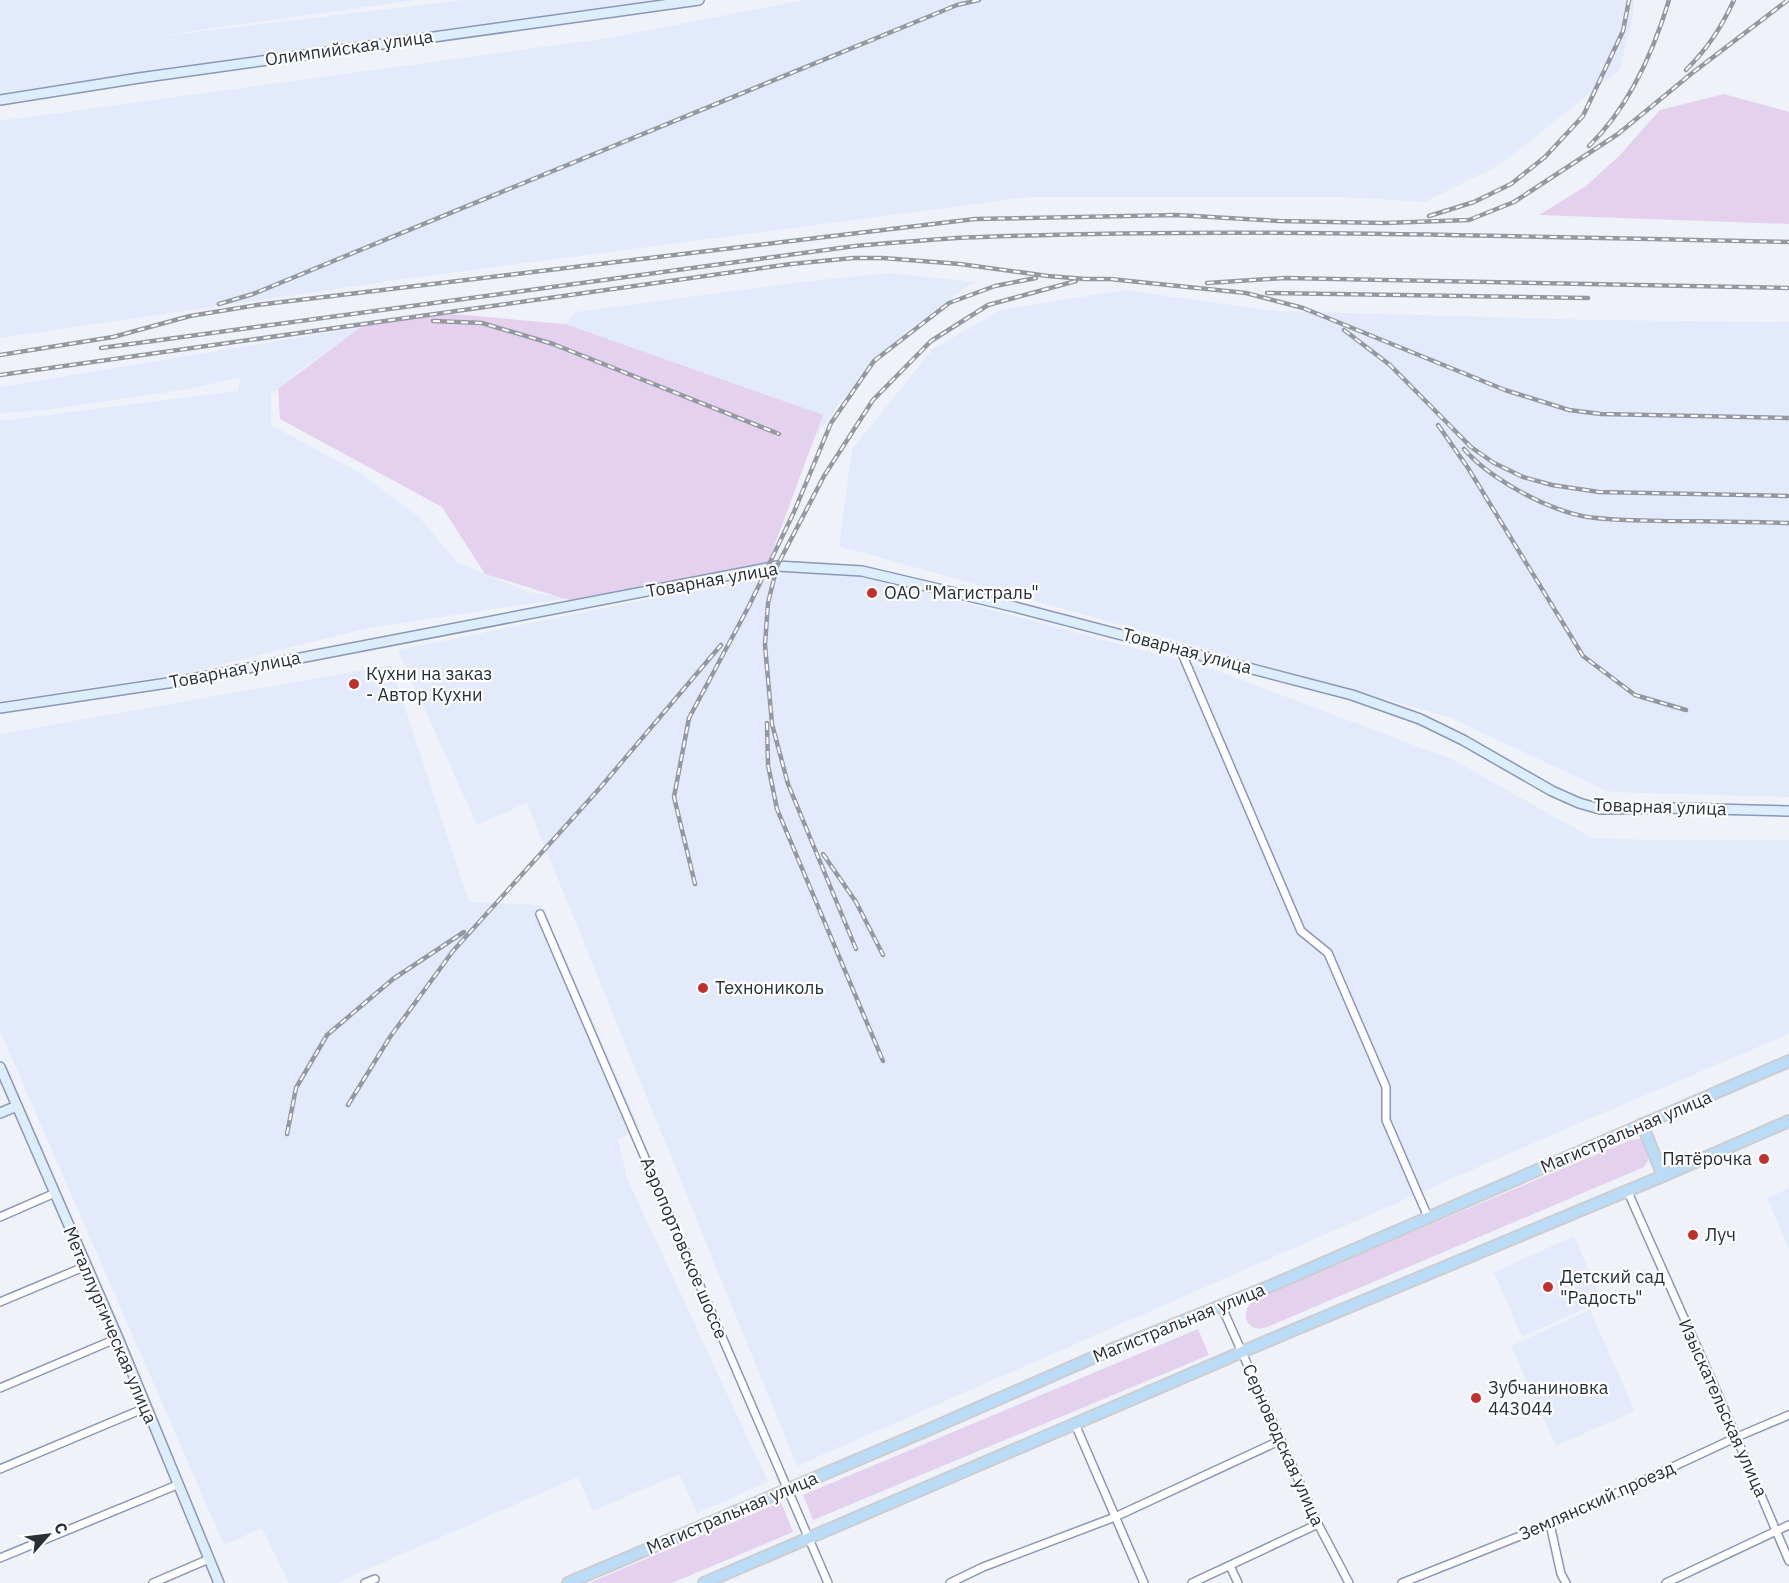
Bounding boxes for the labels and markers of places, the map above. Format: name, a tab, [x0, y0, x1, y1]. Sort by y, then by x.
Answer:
place label: ОАО "Магистраль"	[884, 581, 1039, 604]
marker: ОАО "Магистраль"	[865, 586, 879, 600]
place label: Кухни на заказ - Автор Кухни	[366, 662, 492, 706]
marker: Кухни на заказ - Автор Кухни	[347, 677, 361, 691]
place label: Технониколь	[715, 976, 824, 999]
marker: Технониколь	[696, 981, 710, 995]
place label: Пятёрочка	[1662, 1147, 1752, 1170]
marker: Пятёрочка	[1757, 1152, 1771, 1166]
place label: Луч	[1705, 1223, 1736, 1246]
marker: Луч	[1686, 1228, 1700, 1242]
place label: Детский сад "Радость"	[1560, 1265, 1665, 1309]
marker: Детский сад "Радость"	[1541, 1280, 1555, 1294]
place label: Зубчаниновка 443044	[1488, 1376, 1609, 1420]
marker: Зубчаниновка 443044	[1469, 1391, 1483, 1405]

